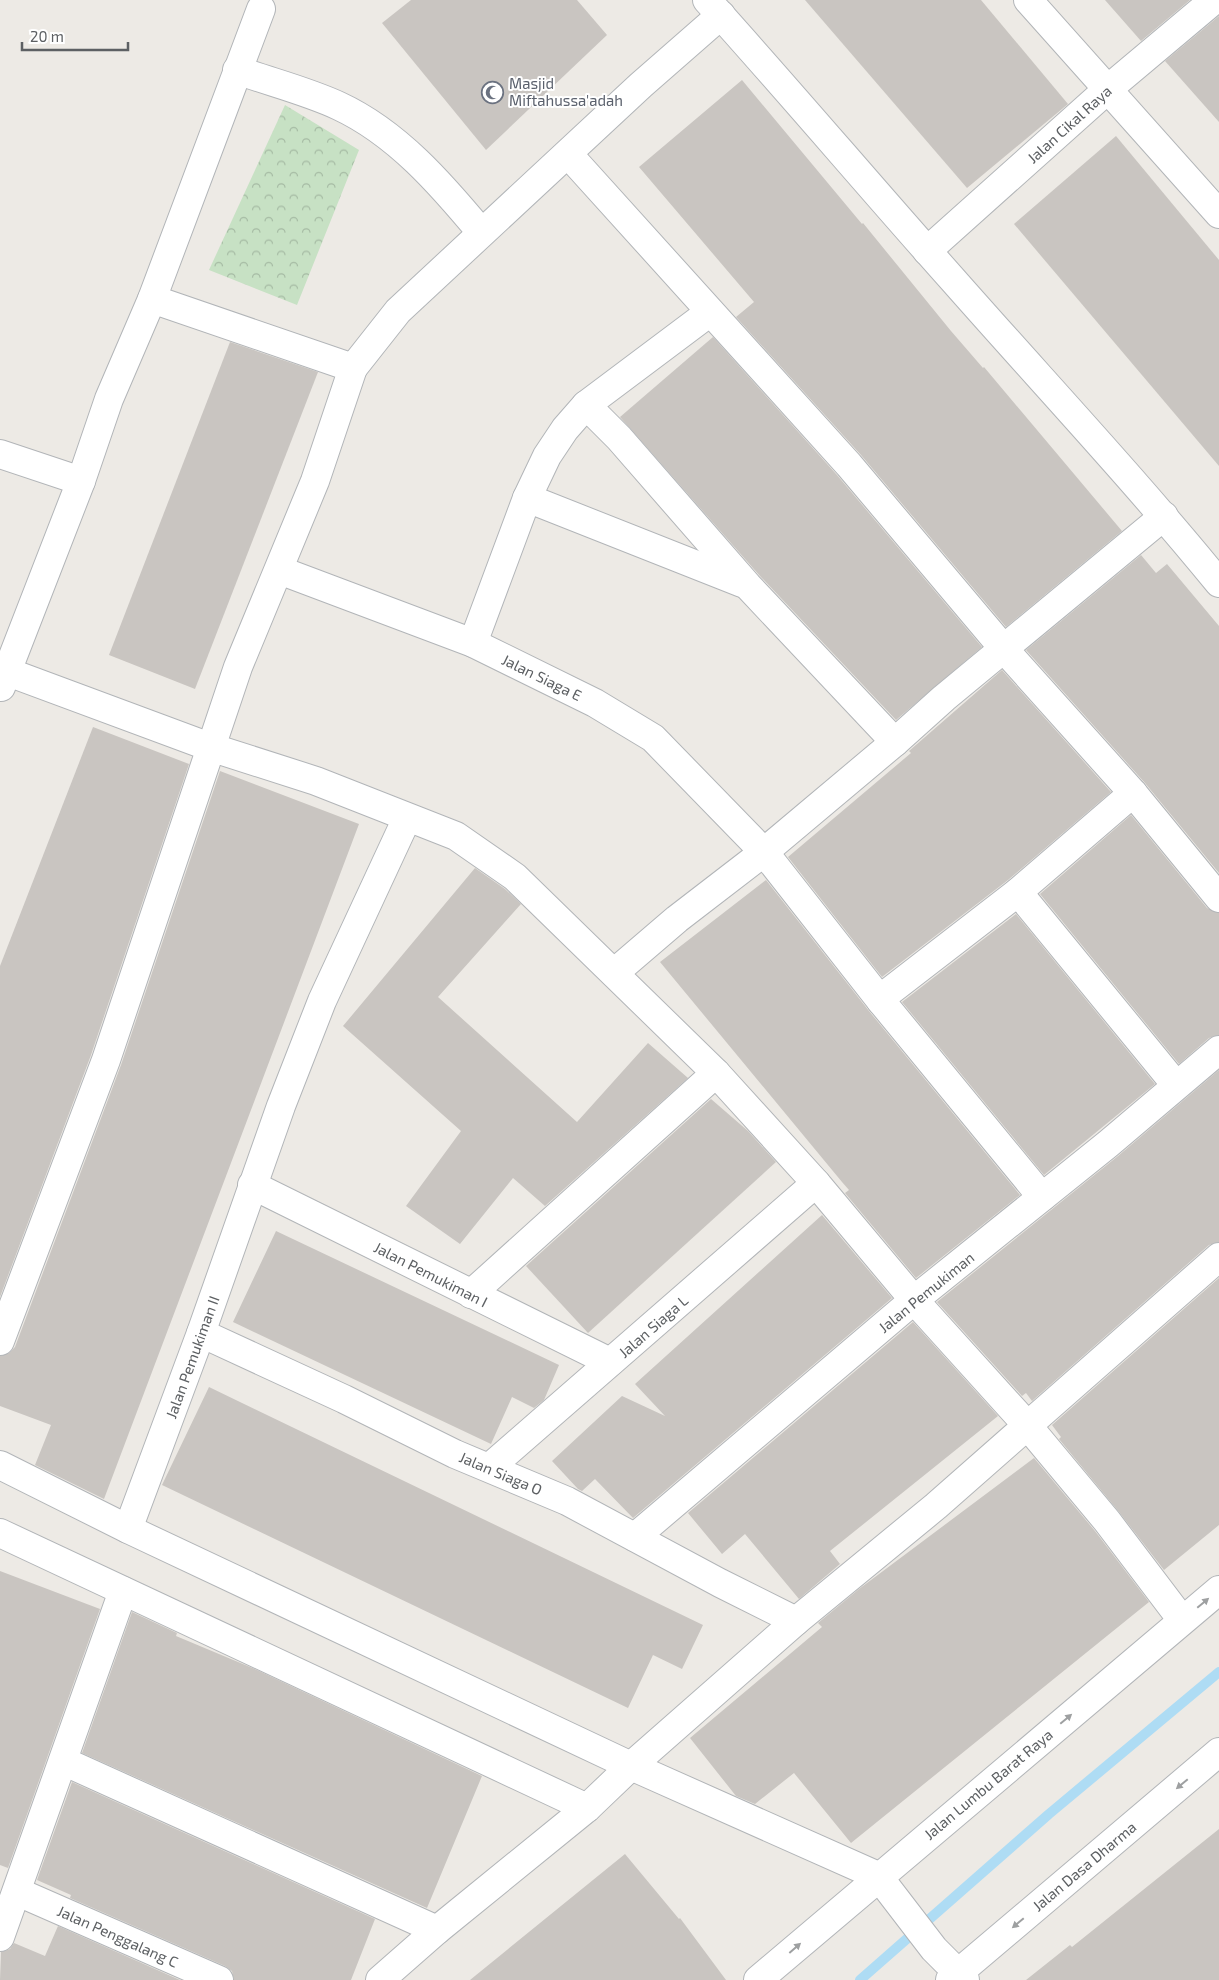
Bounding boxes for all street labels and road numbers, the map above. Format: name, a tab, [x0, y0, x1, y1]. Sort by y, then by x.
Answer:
street label: Jalan Cikal Raya	[1023, 81, 1115, 167]
street label: Jalan Siaga E	[499, 650, 585, 704]
street label: Jalan Pemukiman I	[371, 1238, 491, 1310]
street label: Jalan Pemukiman	[874, 1248, 978, 1336]
street label: Jalan Siaga L	[615, 1291, 692, 1361]
street label: Jalan Pemukiman II	[161, 1293, 223, 1421]
street label: Jalan Siaga O	[457, 1447, 545, 1499]
street label: Jalan Lumbu Barat Raya	[920, 1725, 1056, 1843]
street label: Jalan Dasa Dharma	[1029, 1817, 1139, 1915]
street label: Jalan Penggalang C	[55, 1901, 182, 1971]

